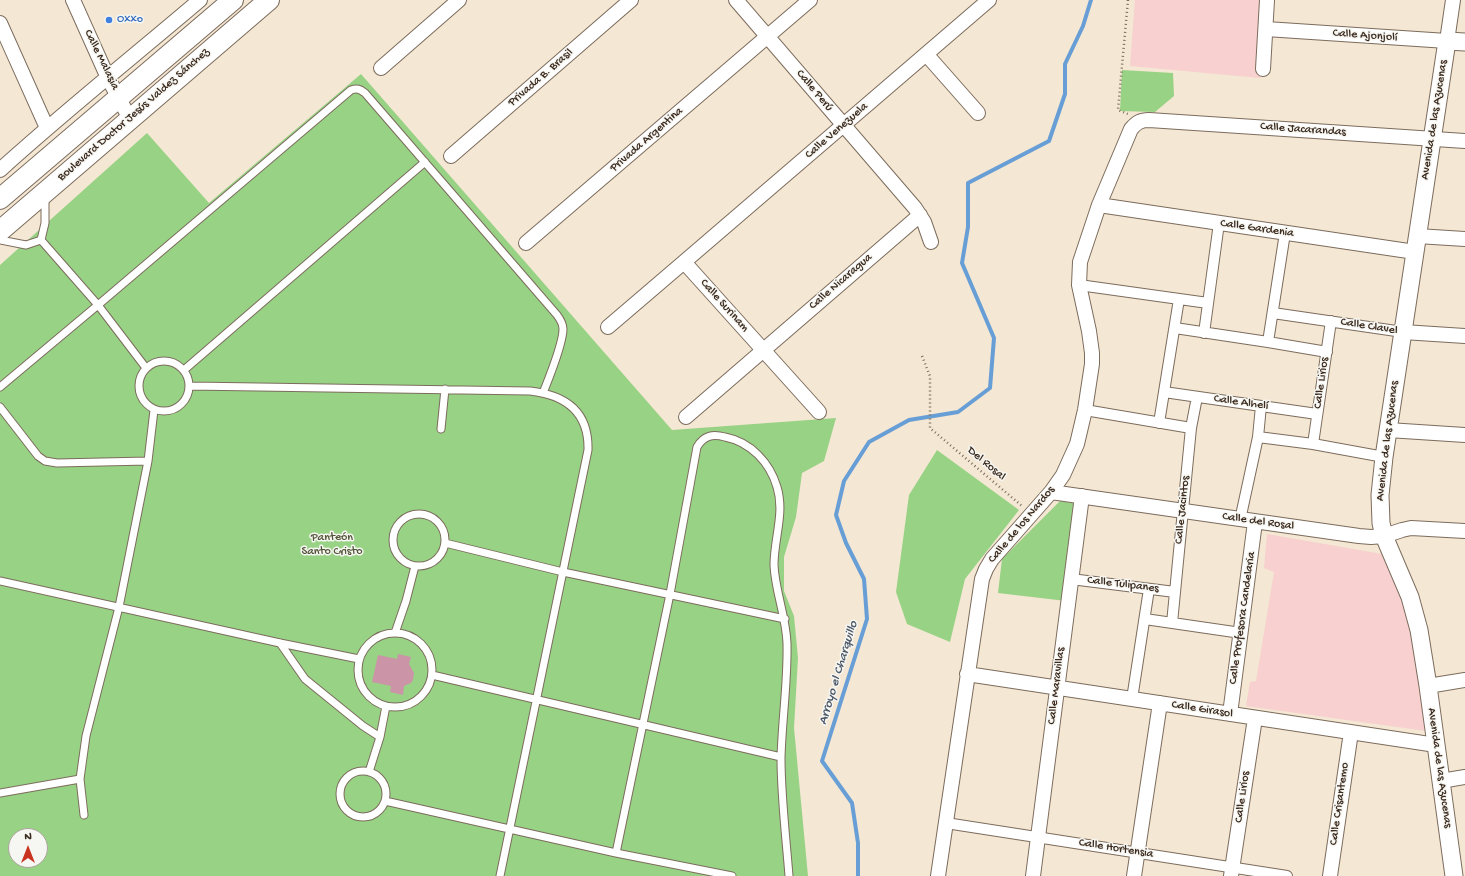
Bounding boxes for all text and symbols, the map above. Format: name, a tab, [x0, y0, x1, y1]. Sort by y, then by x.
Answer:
place label: Oxxo	[117, 13, 143, 27]
marker: Oxxo	[104, 15, 114, 25]
street label: Calle Malasia	[80, 27, 122, 93]
street label: Calle Ajonjolí	[1332, 27, 1398, 45]
street label: Boulevard Doctor Jesús Valdez Sánchez	[55, 45, 213, 185]
street label: Privada B. Brasil	[506, 46, 576, 110]
street label: Avenida de las Azucenas	[1418, 59, 1452, 181]
street label: Calle Perú	[792, 67, 836, 115]
street label: Calle Venezuela	[803, 100, 871, 162]
street label: Privada Argentina	[608, 104, 686, 176]
street label: Calle Jacarandas	[1260, 120, 1346, 140]
street label: Calle Gardenia	[1219, 217, 1295, 241]
street label: Calle Nicaragua	[807, 251, 875, 313]
street label: Calle Surinam	[696, 277, 752, 335]
street label: Calle Clavel	[1340, 315, 1398, 339]
street label: Calle Lirios	[1311, 356, 1333, 410]
street label: Avenida de las Azucenas	[1373, 380, 1403, 502]
street label: Calle Alhelí	[1213, 392, 1269, 414]
street label: Del Rosal	[964, 444, 1008, 484]
street label: Calle Jacintos	[1172, 475, 1194, 545]
street label: Calle de los Nardos	[986, 484, 1058, 566]
street label: Calle del Rosal	[1221, 510, 1295, 534]
park label: Panteón Santo Cristo	[302, 531, 362, 559]
street label: Calle Profesora Candelaria	[1227, 551, 1259, 685]
street label: Calle Tulipanes	[1086, 573, 1160, 597]
water label: Arroyo el Charquillo	[816, 619, 862, 727]
street label: Calle Maravillas	[1045, 647, 1069, 725]
street label: Calle Girasol	[1170, 698, 1234, 722]
street label: Avenida de las Azucenas	[1423, 707, 1455, 829]
street label: Calle Crisantemo	[1327, 762, 1353, 846]
street label: Calle Lirios	[1232, 770, 1254, 824]
north arrow	[8, 828, 48, 868]
text: N	[24, 831, 32, 843]
street label: Calle Hortensia	[1078, 836, 1154, 862]

